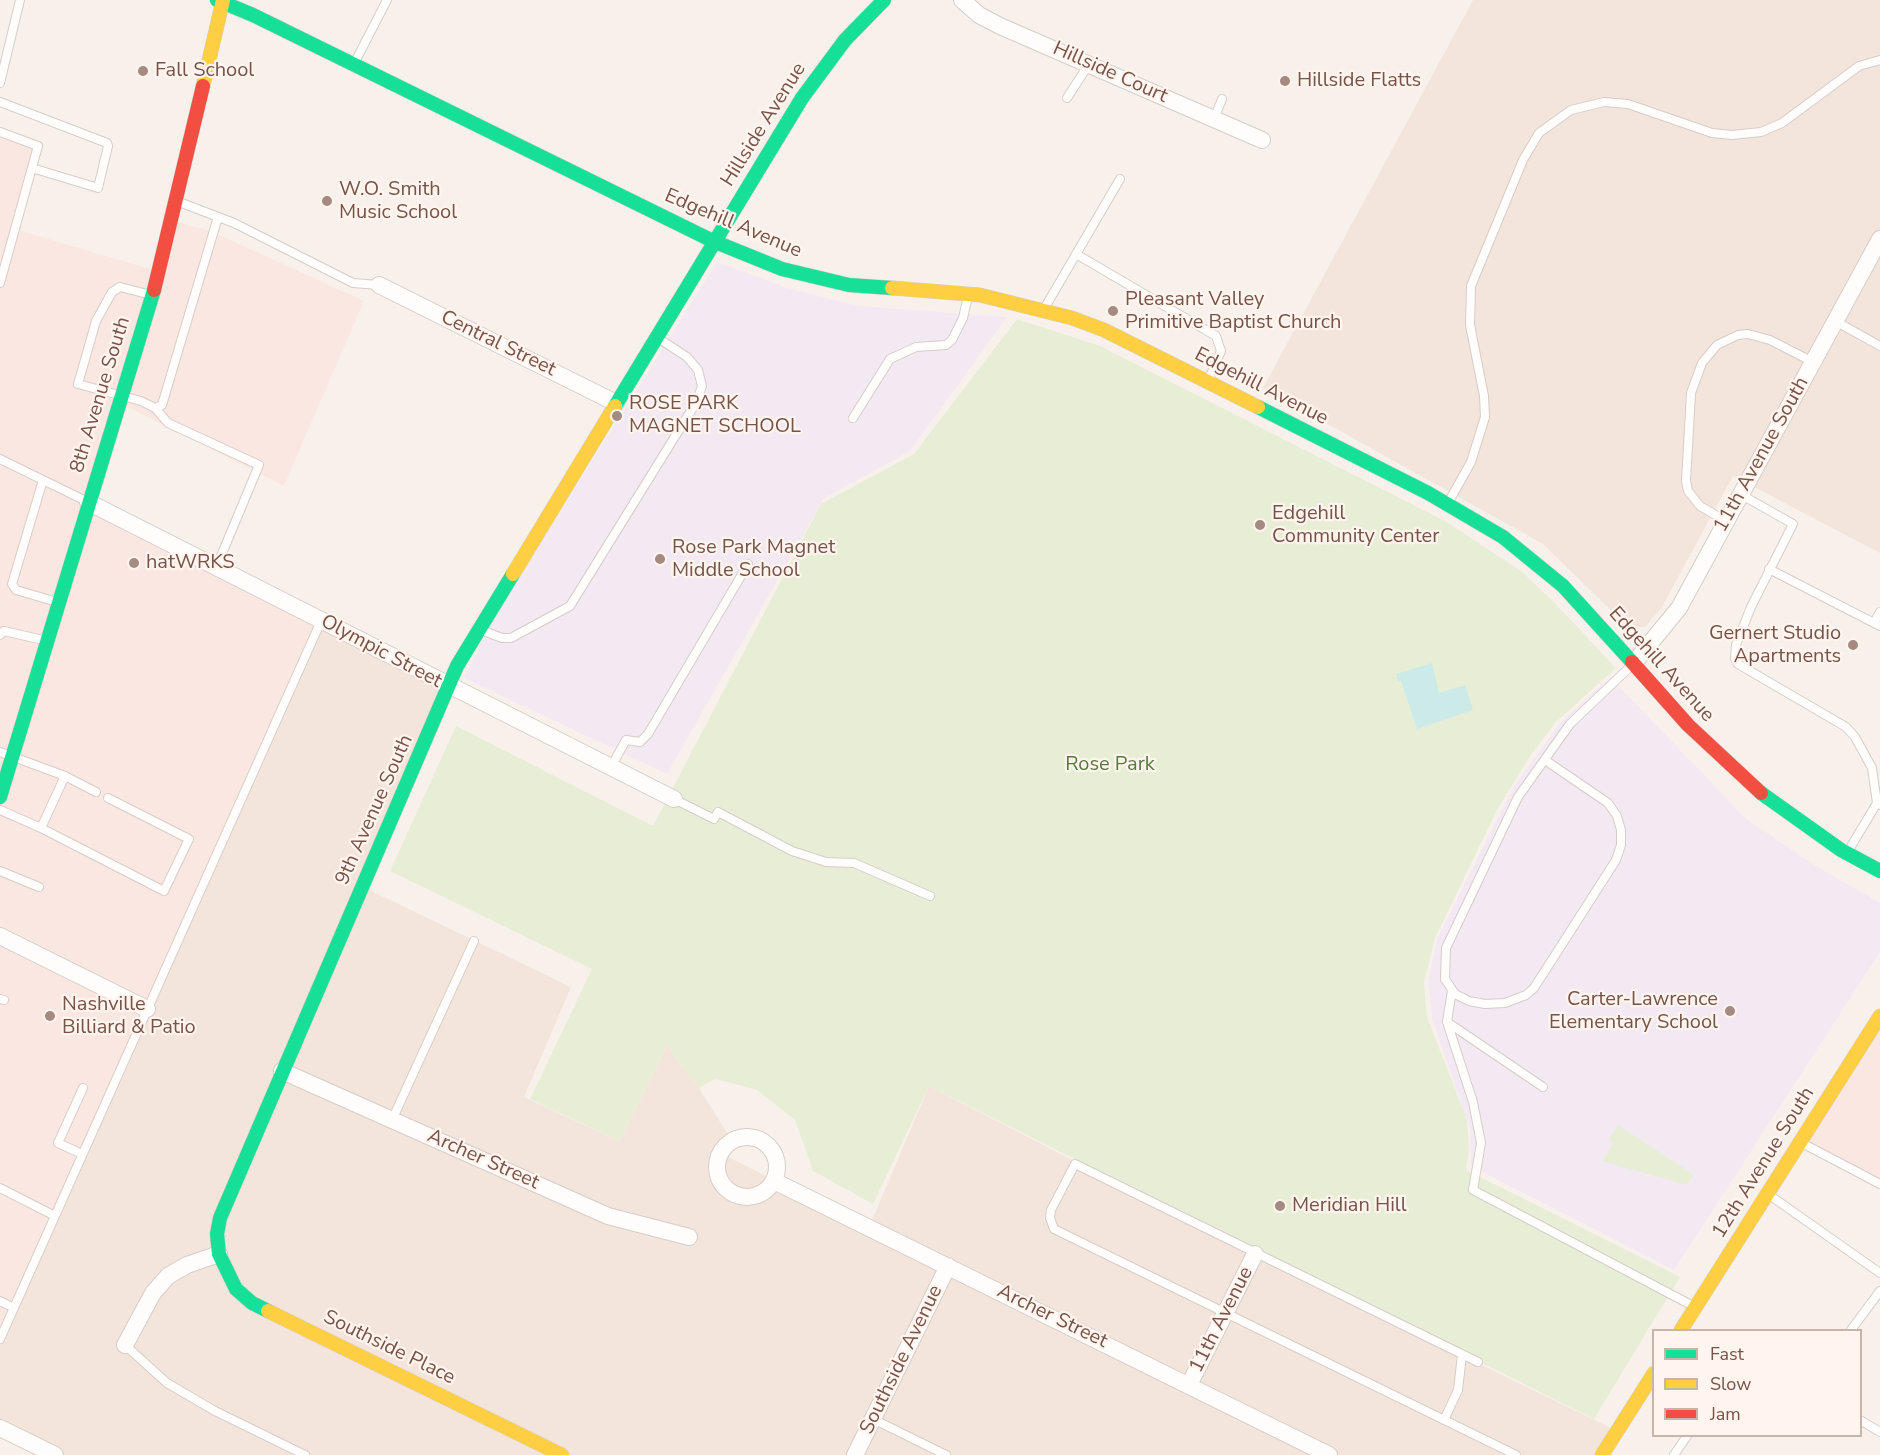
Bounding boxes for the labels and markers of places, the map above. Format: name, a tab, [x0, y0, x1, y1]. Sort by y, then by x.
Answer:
place label: Fall School	[155, 59, 254, 83]
marker: Fall School	[136, 64, 150, 78]
place label: Hillside Flatts	[1297, 69, 1421, 93]
marker: Hillside Flatts	[1278, 74, 1292, 88]
place label: W.O. Smith Music School	[339, 178, 457, 225]
marker: W.O. Smith Music School	[320, 194, 334, 208]
place label: Pleasant Valley Primitive Baptist Church	[1125, 288, 1341, 335]
marker: Pleasant Valley Primitive Baptist Church	[1106, 304, 1120, 318]
place label: ROSE PARK MAGNET SCHOOL	[629, 392, 801, 439]
marker: ROSE PARK MAGNET SCHOOL	[610, 409, 624, 423]
place label: Edgehill Community Center	[1272, 502, 1439, 549]
marker: Edgehill Community Center	[1253, 518, 1267, 532]
place label: Rose Park Magnet Middle School	[672, 536, 835, 583]
place label: hatWRKS	[146, 551, 235, 575]
marker: Rose Park Magnet Middle School	[653, 552, 667, 566]
marker: hatWRKS	[127, 556, 141, 570]
place label: Gernert Studio Apartments	[1709, 622, 1841, 669]
marker: Gernert Studio Apartments	[1846, 638, 1860, 652]
place label: Carter-Lawrence Elementary School	[1549, 988, 1718, 1035]
place label: Nashville Billiard & Patio	[62, 993, 196, 1040]
marker: Carter-Lawrence Elementary School	[1723, 1004, 1737, 1018]
marker: Nashville Billiard & Patio	[43, 1009, 57, 1023]
place label: Meridian Hill	[1292, 1194, 1407, 1218]
marker: Meridian Hill	[1273, 1199, 1287, 1213]

